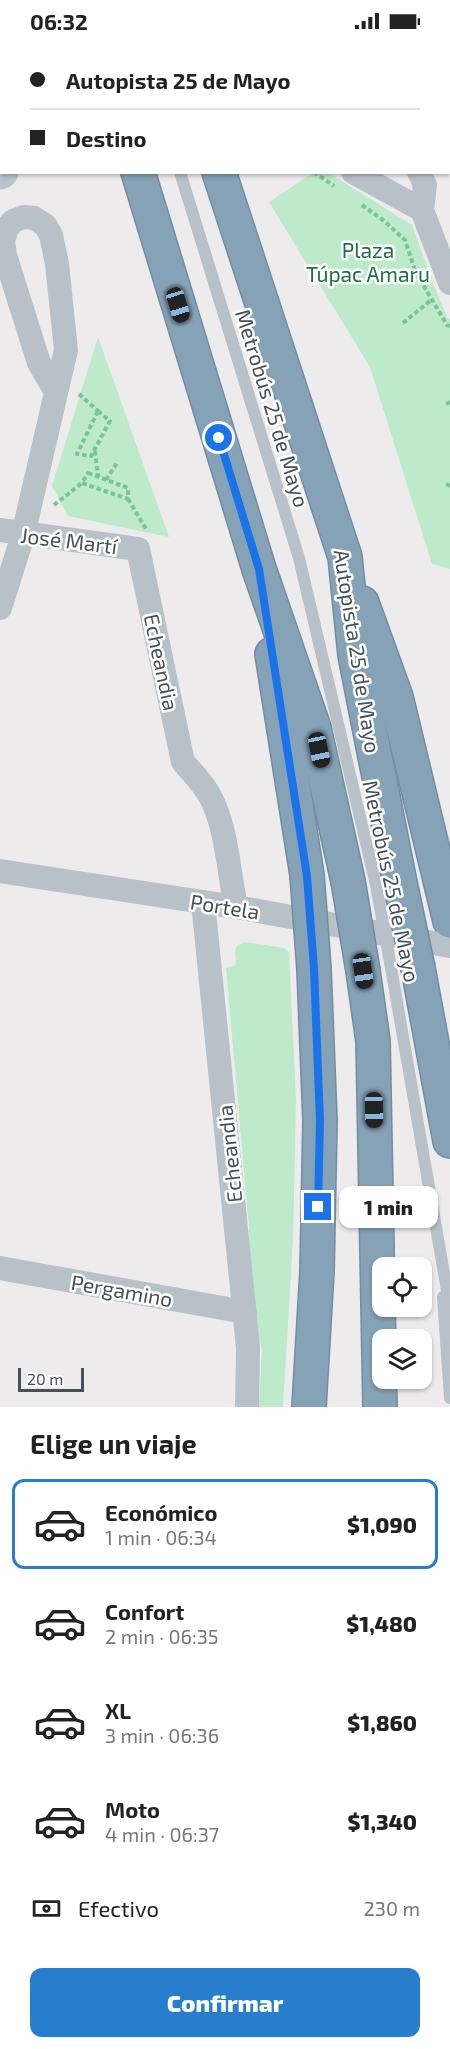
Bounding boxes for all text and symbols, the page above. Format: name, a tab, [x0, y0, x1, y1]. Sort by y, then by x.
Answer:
text: 06:32	[30, 8, 88, 34]
text: Autopista 25 de Mayo	[66, 67, 290, 93]
text: Destino	[66, 125, 146, 151]
park label: Plaza Túpac Amaru	[306, 237, 430, 286]
car	[164, 285, 192, 325]
street label: Metrobús 25 de Mayo	[231, 306, 315, 510]
route start	[205, 424, 232, 451]
street label: José Martí	[19, 522, 120, 558]
street label: Autopista 25 de Mayo	[330, 547, 386, 755]
street label: Echeandia	[140, 611, 184, 713]
car	[306, 731, 332, 769]
street label: Metrobús 25 de Mayo	[358, 778, 426, 984]
street label: Portela	[189, 888, 261, 924]
car	[352, 952, 374, 990]
car	[365, 1092, 383, 1128]
street label: Echeandia	[211, 1104, 247, 1204]
callout: 1 min	[339, 1186, 438, 1228]
route end	[304, 1193, 331, 1220]
text: 1 min	[364, 1195, 413, 1219]
map controls	[372, 1257, 432, 1389]
button: locate	[372, 1257, 432, 1317]
street label: Pergamino	[69, 1269, 175, 1311]
button: layers	[372, 1329, 432, 1389]
scale bar	[18, 1365, 84, 1392]
text: 20 m	[27, 1369, 63, 1388]
text: Elige un viaje	[30, 1427, 197, 1459]
icon: car	[33, 1497, 87, 1551]
text: Económico	[105, 1499, 217, 1525]
text: $1,090	[347, 1511, 417, 1537]
text: 1 min · 06:34	[105, 1525, 217, 1549]
icon: car	[33, 1596, 87, 1650]
text: Confort	[105, 1598, 184, 1624]
text: $1,480	[346, 1610, 417, 1636]
text: 2 min · 06:35	[105, 1624, 219, 1648]
icon: car	[33, 1695, 87, 1749]
text: XL	[105, 1697, 131, 1723]
text: $1,860	[347, 1709, 417, 1735]
text: 3 min · 06:36	[105, 1723, 219, 1747]
icon: car	[33, 1794, 87, 1848]
text: Moto	[105, 1796, 160, 1822]
text: $1,340	[348, 1808, 417, 1834]
text: 4 min · 06:37	[105, 1822, 219, 1846]
icon: cash	[30, 1892, 63, 1925]
text: Efectivo	[78, 1895, 159, 1921]
text: 230 m	[364, 1896, 420, 1920]
button: Confirmar	[30, 1968, 420, 2037]

